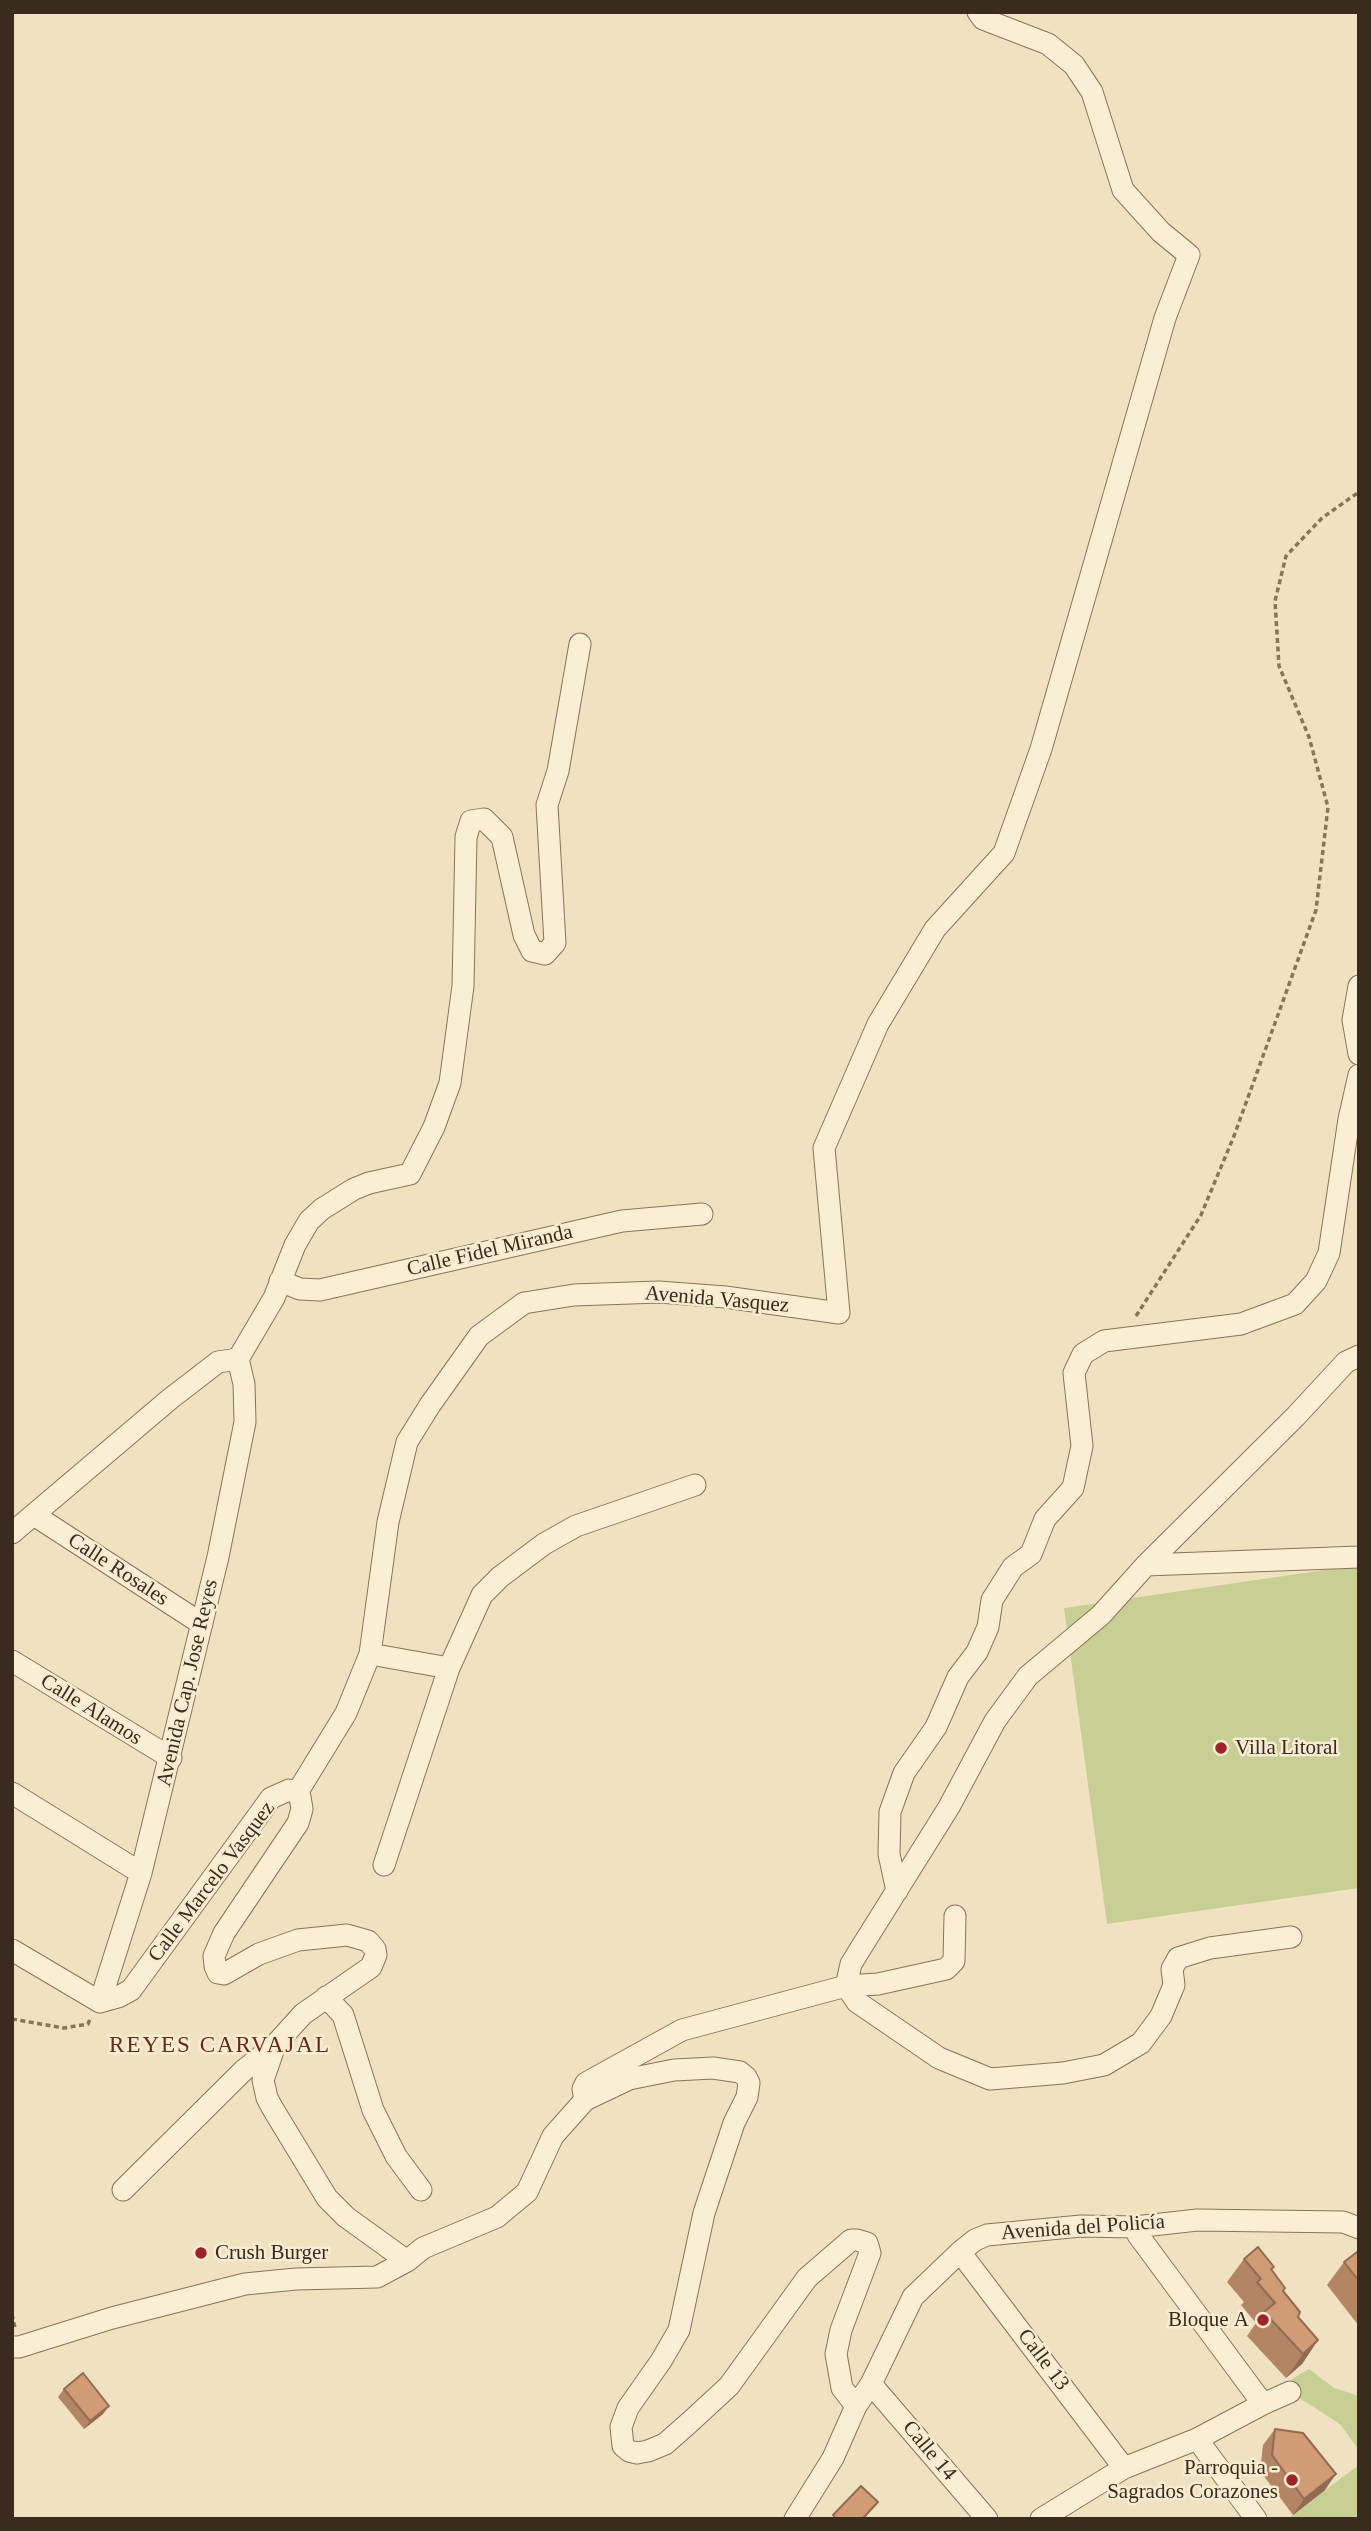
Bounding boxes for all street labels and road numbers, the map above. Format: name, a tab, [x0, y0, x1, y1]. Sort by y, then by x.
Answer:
street label: Calle Fidel Miranda	[405, 1220, 575, 1282]
street label: Avenida Vasquez	[644, 1281, 790, 1319]
street label: Calle Rosales	[63, 1528, 173, 1612]
street label: Avenida Cap. Jose Reyes	[152, 1577, 224, 1789]
street label: Calle Alamos	[36, 1669, 146, 1751]
street label: Calle Marcelo Vasquez	[143, 1797, 281, 1967]
street label: Avenida del Policía	[1000, 2210, 1166, 2246]
street label: Calle 13	[1012, 2324, 1074, 2396]
street label: Calle 14	[897, 2416, 961, 2486]

